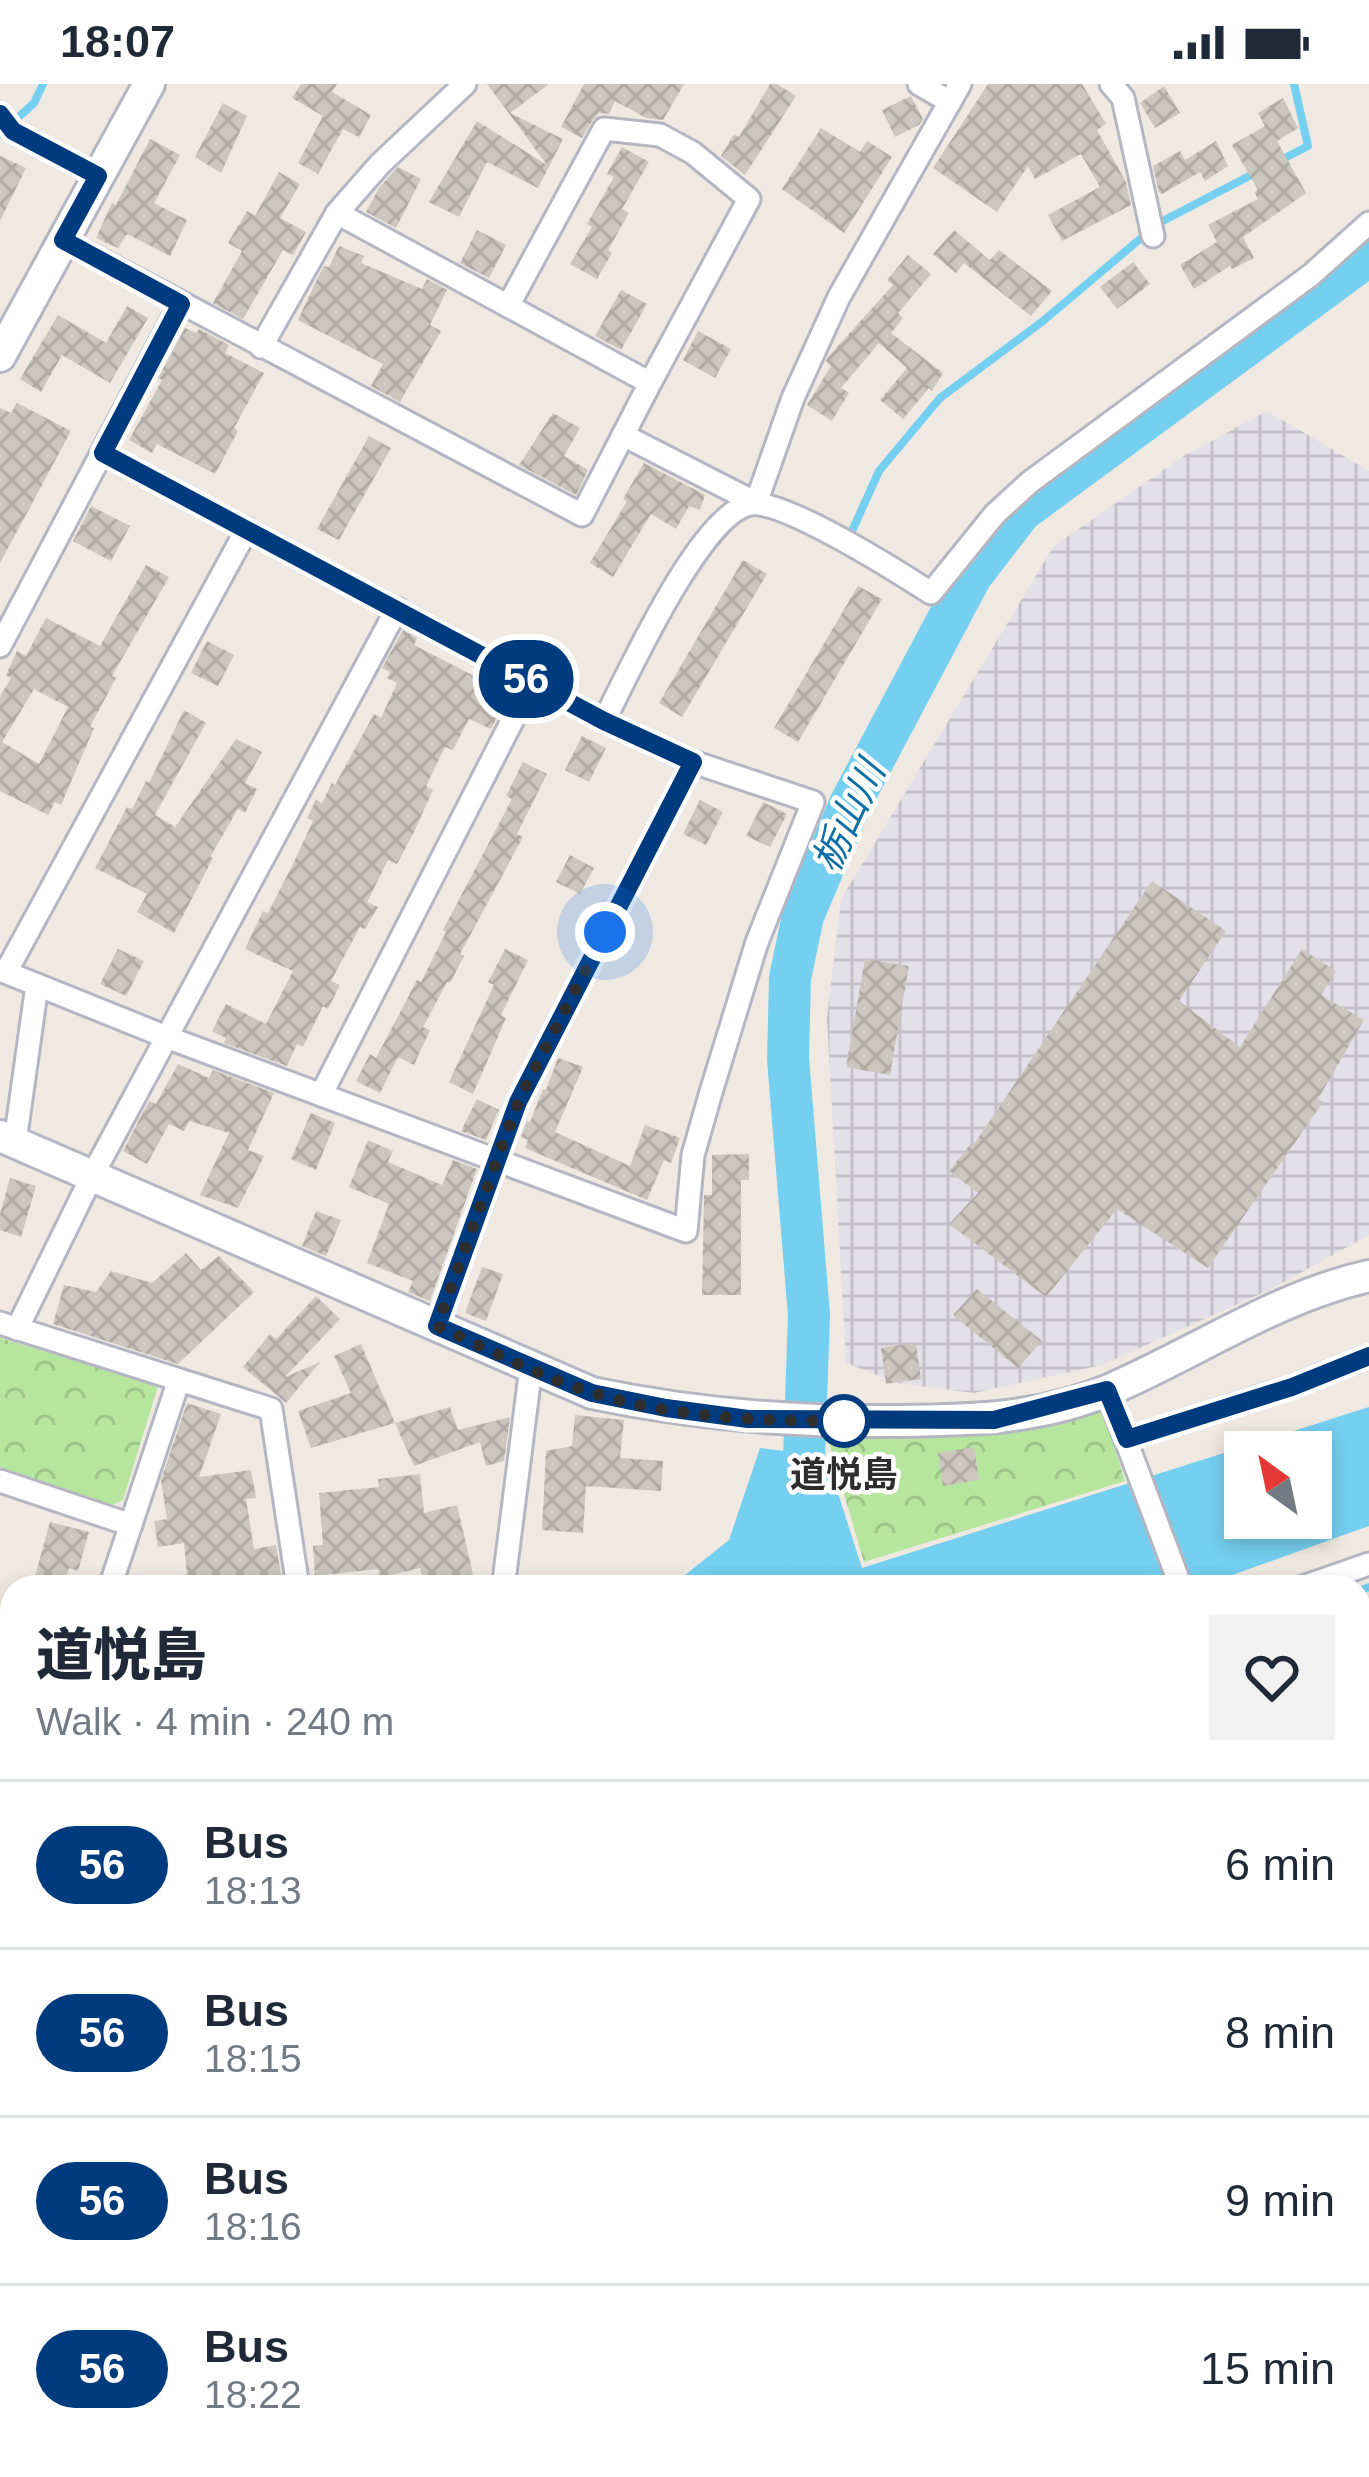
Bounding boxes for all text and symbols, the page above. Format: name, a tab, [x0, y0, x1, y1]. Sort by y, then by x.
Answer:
text: 18:07	[60, 16, 175, 67]
line badge: 56	[472, 640, 580, 718]
text: 56	[503, 655, 549, 702]
water label: 栃山川	[804, 750, 894, 878]
your location	[575, 902, 635, 962]
marker: 道悦島	[819, 1396, 869, 1446]
north arrow	[1224, 1431, 1332, 1539]
map controls	[1224, 1431, 1332, 1539]
place label: 道悦島	[790, 1454, 898, 1495]
button: heart	[1209, 1614, 1335, 1740]
text: 道悦島	[36, 1623, 207, 1687]
text: Walk · 4 min · 240 m	[36, 1700, 394, 1743]
text: Bus	[204, 1817, 289, 1868]
text: 6 min	[1225, 1839, 1335, 1890]
text: 56	[79, 1841, 125, 1888]
text: 18:13	[204, 1869, 302, 1912]
text: Bus	[204, 1985, 289, 2036]
text: 8 min	[1225, 2007, 1335, 2058]
text: 56	[79, 2009, 125, 2056]
text: 18:15	[204, 2037, 302, 2080]
text: Bus	[204, 2153, 289, 2204]
text: 9 min	[1225, 2175, 1335, 2226]
text: 56	[79, 2177, 125, 2224]
text: 18:16	[204, 2205, 302, 2248]
text: Bus	[204, 2321, 289, 2372]
text: 15 min	[1200, 2343, 1335, 2394]
text: 56	[79, 2345, 125, 2392]
text: 18:22	[204, 2373, 302, 2416]

